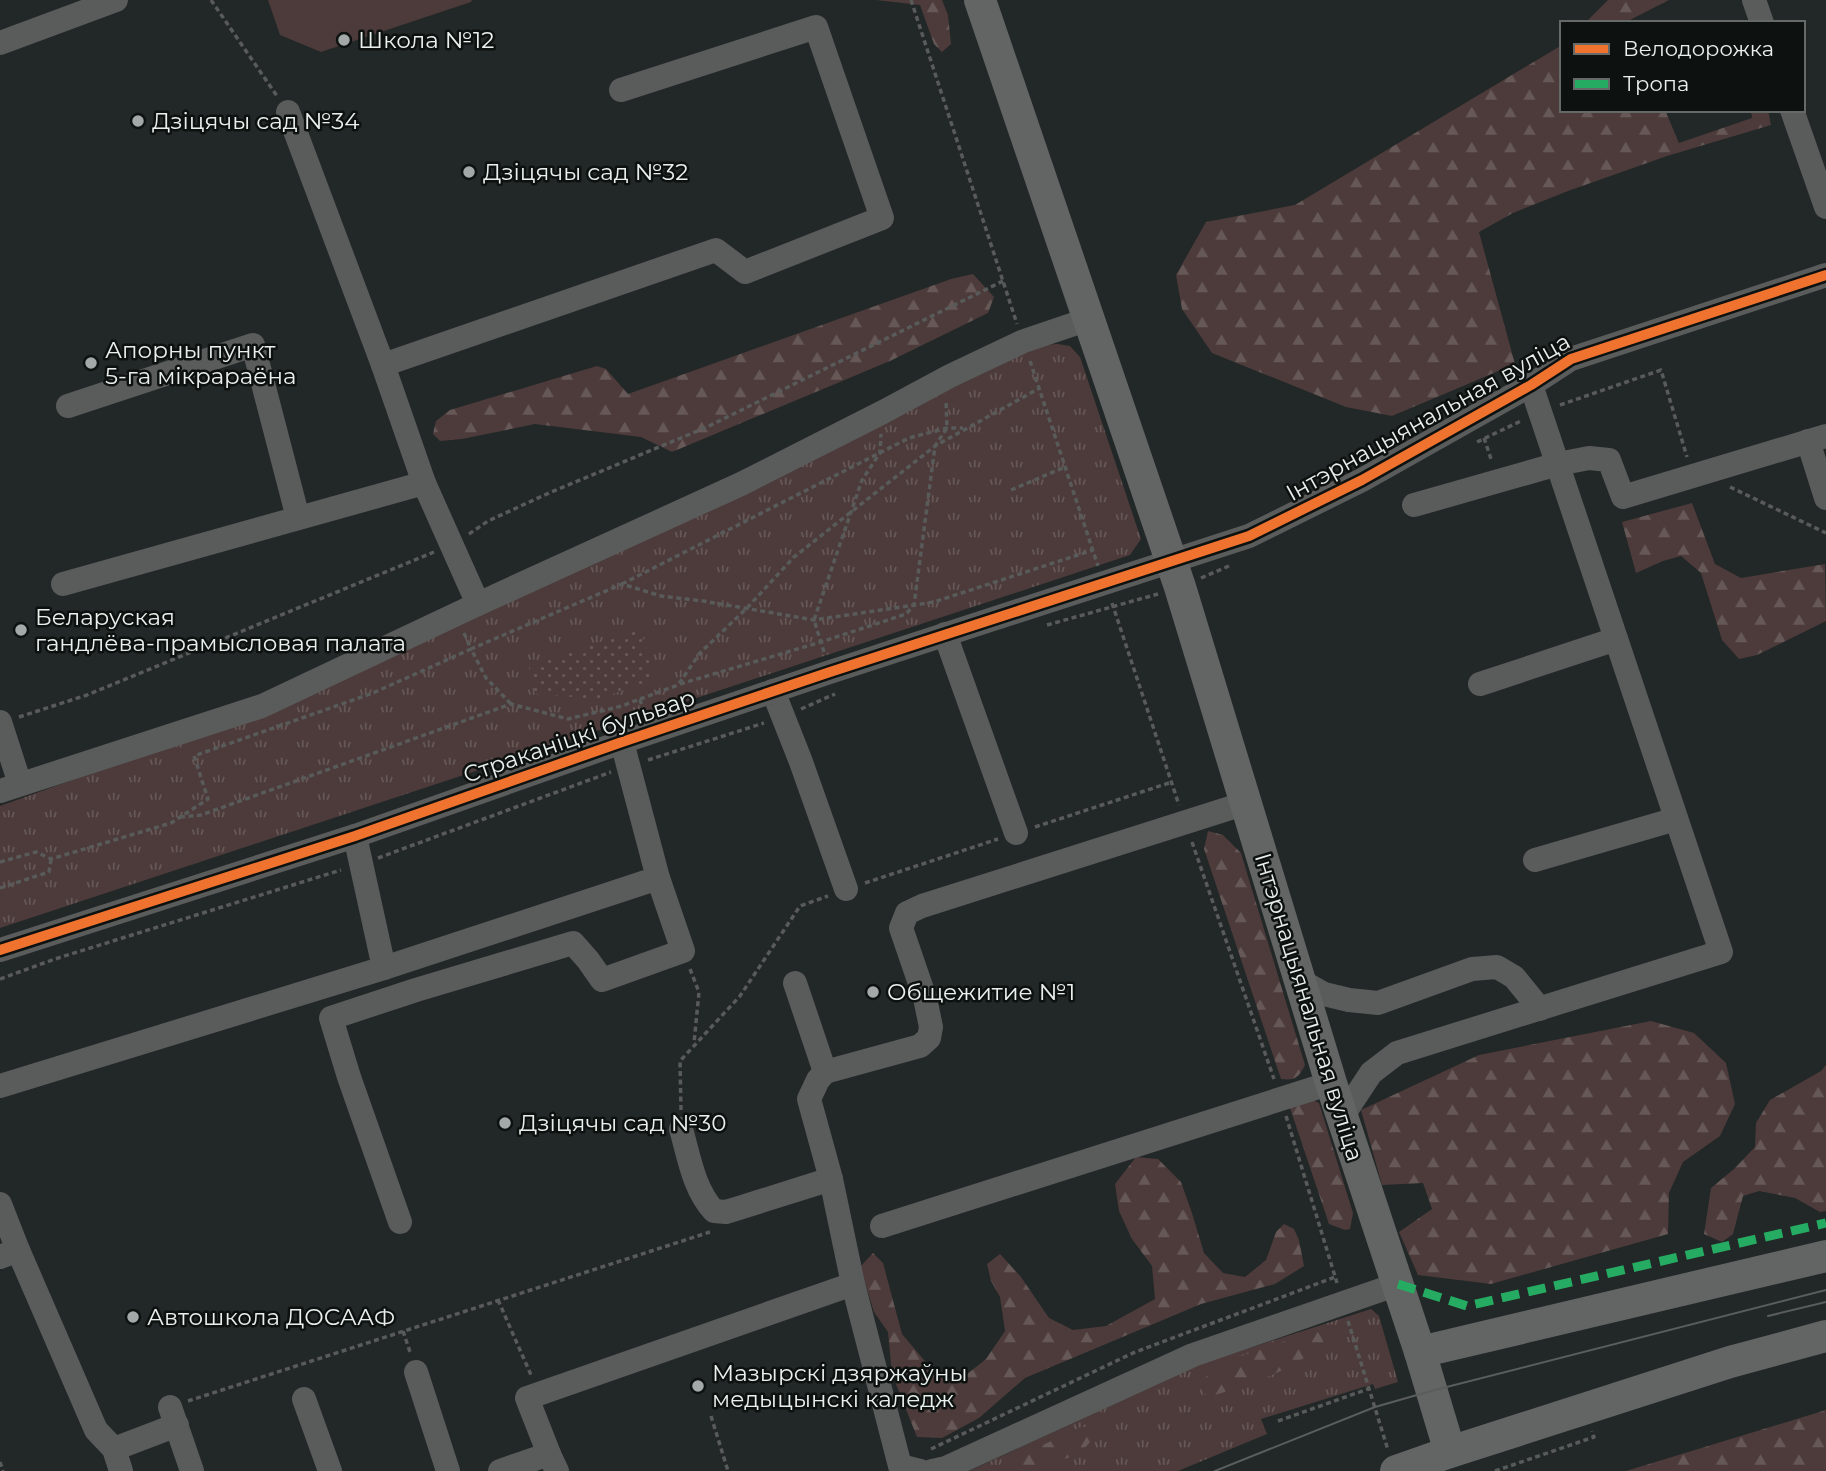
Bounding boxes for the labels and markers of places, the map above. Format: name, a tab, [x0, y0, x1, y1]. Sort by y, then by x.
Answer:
place label: Школа №12	[358, 26, 494, 54]
marker: Школа №12	[336, 32, 352, 48]
place label: Дзіцячы сад №34	[152, 107, 360, 135]
marker: Дзіцячы сад №34	[130, 113, 146, 129]
place label: Дзіцячы сад №32	[483, 158, 688, 186]
marker: Дзіцячы сад №32	[461, 164, 477, 180]
place label: Апорны пункт 5-га мікрараёна	[105, 336, 296, 390]
marker: Апорны пункт 5-га мікрараёна	[83, 355, 99, 371]
place label: Беларуская гандлёва-прамысловая палата	[35, 603, 406, 657]
marker: Беларуская гандлёва-прамысловая палата	[13, 622, 29, 638]
place label: Общежитие №1	[887, 978, 1075, 1006]
marker: Общежитие №1	[865, 984, 881, 1000]
place label: Дзіцячы сад №30	[519, 1109, 727, 1137]
marker: Дзіцячы сад №30	[497, 1115, 513, 1131]
place label: Автошкола ДОСААФ	[147, 1303, 395, 1331]
marker: Автошкола ДОСААФ	[125, 1309, 141, 1325]
place label: Мазырскі дзяржаўны медыцынскі каледж	[712, 1359, 967, 1413]
marker: Мазырскі дзяржаўны медыцынскі каледж	[690, 1378, 706, 1394]

